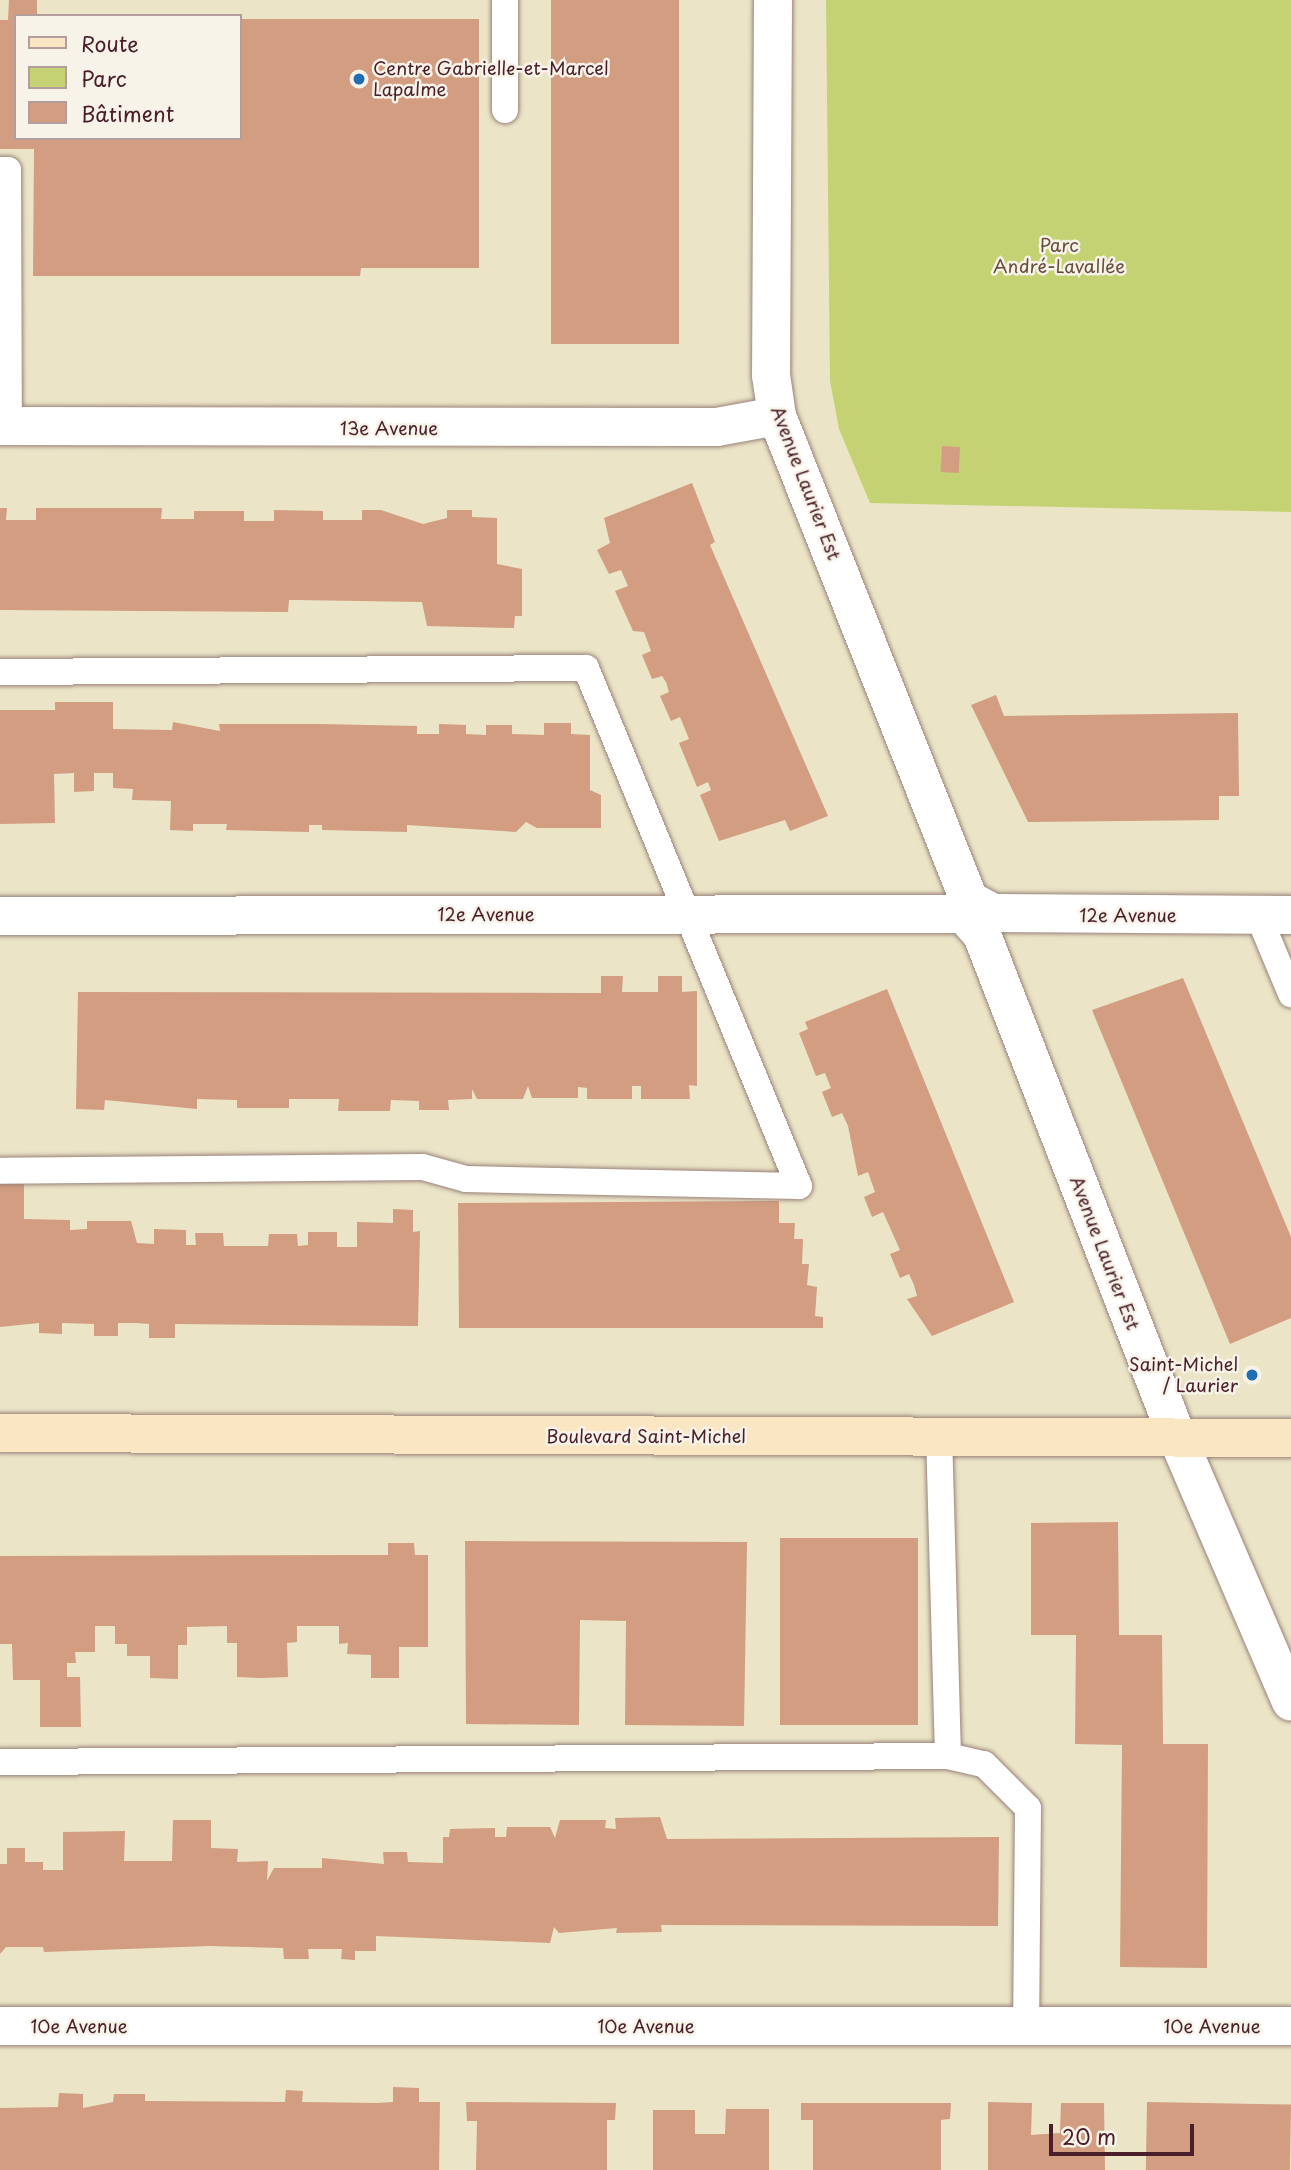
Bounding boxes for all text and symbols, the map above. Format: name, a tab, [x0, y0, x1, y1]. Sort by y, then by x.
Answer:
legend	[14, 14, 242, 140]
text: Route	[81, 27, 139, 59]
place label: Centre Gabrielle-et-Marcel Lapalme	[373, 58, 609, 100]
text: Parc	[81, 62, 127, 94]
marker: Centre Gabrielle-et-Marcel Lapalme	[351, 71, 367, 87]
text: Bâtiment	[81, 97, 174, 129]
park label: Parc André-Lavallée	[993, 235, 1125, 278]
street label: Avenue Laurier Est	[767, 403, 845, 563]
street label: 13e Avenue	[340, 417, 438, 439]
street label: 12e Avenue	[437, 903, 535, 925]
street label: 12e Avenue	[1079, 904, 1177, 926]
street label: Avenue Laurier Est	[1066, 1173, 1144, 1333]
place label: Saint-Michel / Laurier	[1129, 1354, 1238, 1396]
marker: Saint-Michel / Laurier	[1244, 1367, 1260, 1383]
street label: Boulevard Saint-Michel	[546, 1425, 746, 1447]
street label: 10e Avenue	[30, 2015, 128, 2037]
street label: 10e Avenue	[597, 2015, 695, 2037]
street label: 10e Avenue	[1163, 2015, 1261, 2037]
scale bar	[1053, 2110, 1198, 2154]
text: 20 m	[1062, 2120, 1116, 2152]

